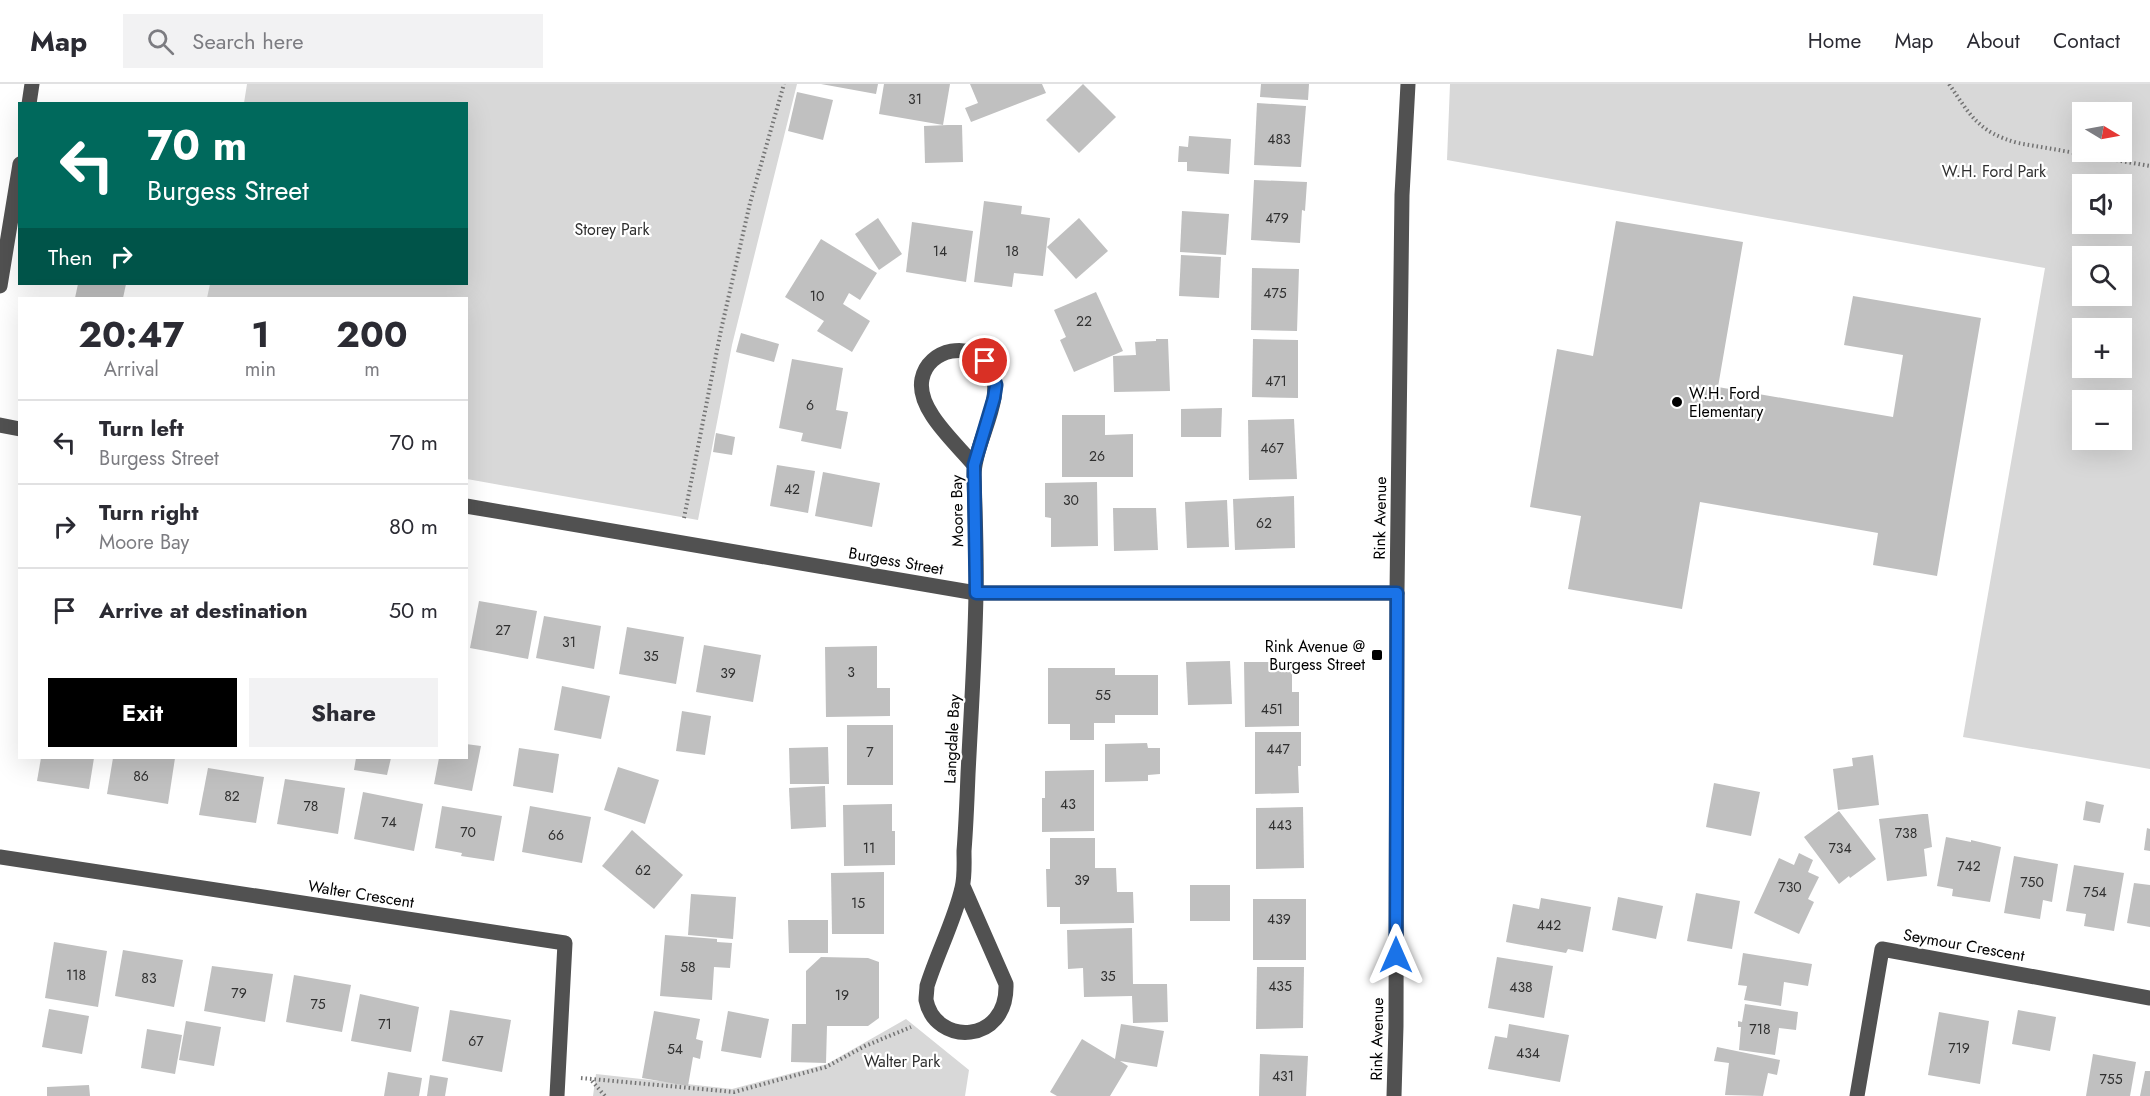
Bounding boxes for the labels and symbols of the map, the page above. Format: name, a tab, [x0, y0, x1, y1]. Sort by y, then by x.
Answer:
house number: 31	[908, 89, 922, 109]
north arrow	[2072, 102, 2132, 162]
house number: 483	[1267, 129, 1291, 149]
park label: W.H. Ford Park	[1942, 160, 2047, 183]
house number: 479	[1265, 208, 1289, 228]
park label: Storey Park	[575, 218, 650, 241]
house number: 14	[933, 241, 947, 261]
house number: 18	[1005, 241, 1019, 261]
house number: 475	[1263, 283, 1287, 303]
house number: 10	[810, 286, 824, 306]
house number: 22	[1076, 311, 1092, 331]
pin	[959, 335, 1010, 386]
house number: 471	[1265, 371, 1287, 391]
place label: W.H. Ford Elementary	[1689, 382, 1764, 423]
house number: 6	[806, 395, 814, 415]
marker: W.H. Ford Elementary	[1670, 395, 1684, 409]
house number: 467	[1260, 438, 1284, 458]
house number: 26	[1089, 446, 1105, 466]
street label: Moore Bay	[945, 474, 969, 547]
street label: Rink Avenue	[1368, 476, 1392, 560]
house number: 42	[784, 479, 800, 499]
house number: 30	[1063, 490, 1079, 510]
house number: 62	[1256, 513, 1272, 533]
street label: Burgess Street	[847, 541, 945, 581]
house number: 27	[495, 620, 511, 640]
house number: 31	[562, 632, 576, 652]
place label: Rink Avenue @ Burgess Street	[1265, 635, 1365, 676]
house number: 35	[643, 646, 659, 666]
marker: Rink Avenue @ Burgess Street	[1370, 648, 1384, 662]
house number: 3	[847, 662, 855, 682]
house number: 39	[720, 663, 736, 683]
house number: 55	[1095, 685, 1111, 705]
street label: Langdale Bay	[938, 693, 966, 784]
house number: 451	[1261, 699, 1283, 719]
house number: 447	[1266, 739, 1290, 759]
house number: 7	[866, 742, 874, 762]
house number: 86	[133, 766, 149, 786]
house number: 82	[224, 786, 240, 806]
house number: 43	[1060, 794, 1076, 814]
house number: 78	[304, 796, 319, 816]
house number: 74	[381, 812, 397, 832]
house number: 443	[1268, 815, 1292, 835]
house number: 70	[460, 822, 476, 842]
house number: 738	[1895, 823, 1917, 843]
house number: 66	[548, 825, 564, 845]
house number: 11	[863, 838, 875, 858]
house number: 734	[1828, 838, 1852, 858]
house number: 742	[1957, 856, 1981, 876]
house number: 62	[635, 860, 651, 880]
house number: 39	[1074, 870, 1090, 890]
house number: 750	[2020, 872, 2044, 892]
street label: Walter Crescent	[306, 874, 416, 914]
house number: 730	[1778, 877, 1802, 897]
house number: 754	[2083, 882, 2107, 902]
house number: 15	[851, 893, 865, 913]
house number: 439	[1267, 909, 1291, 929]
house number: 442	[1537, 915, 1561, 935]
position arrow	[1364, 923, 1428, 987]
street label: Seymour Crescent	[1902, 923, 2027, 967]
house number: 58	[680, 957, 696, 977]
house number: 118	[66, 965, 86, 985]
house number: 35	[1100, 966, 1116, 986]
house number: 83	[141, 968, 157, 988]
house number: 435	[1268, 976, 1292, 996]
house number: 438	[1509, 977, 1533, 997]
house number: 79	[231, 983, 247, 1003]
house number: 19	[835, 985, 849, 1005]
house number: 75	[310, 994, 326, 1014]
street label: Rink Avenue	[1365, 997, 1389, 1081]
house number: 71	[378, 1014, 392, 1034]
house number: 718	[1749, 1019, 1771, 1039]
house number: 67	[468, 1031, 484, 1051]
house number: 719	[1948, 1038, 1970, 1058]
house number: 54	[667, 1039, 683, 1059]
house number: 434	[1516, 1043, 1540, 1063]
park label: Walter Park	[864, 1050, 941, 1073]
house number: 431	[1272, 1066, 1294, 1086]
house number: 755	[2099, 1069, 2123, 1089]

